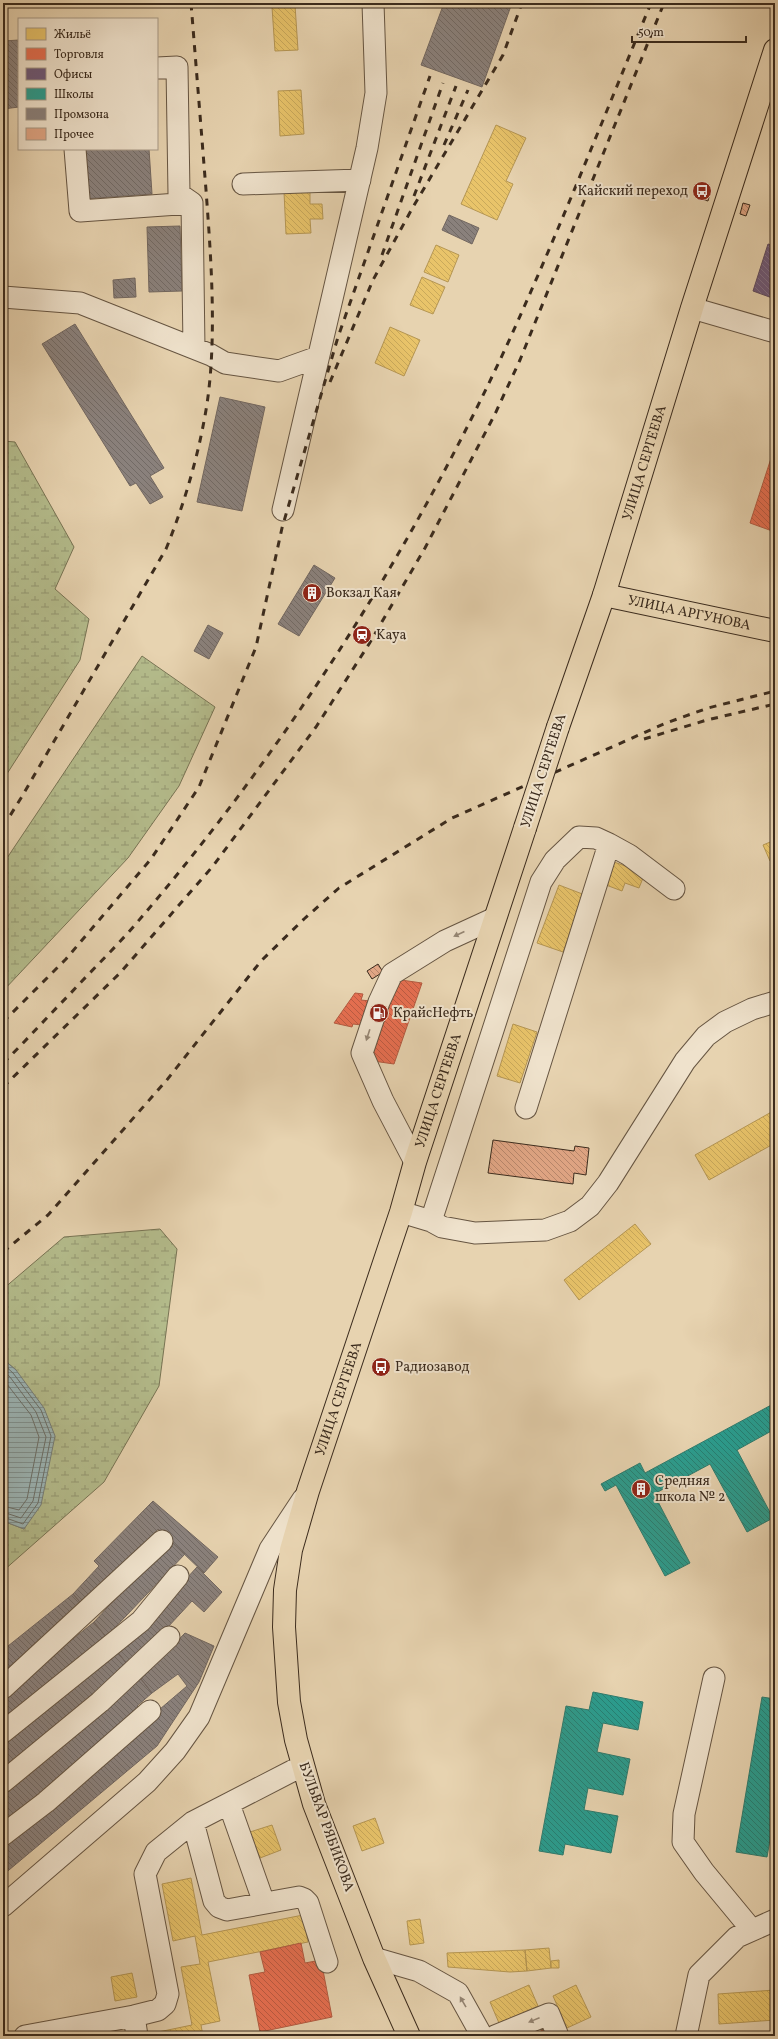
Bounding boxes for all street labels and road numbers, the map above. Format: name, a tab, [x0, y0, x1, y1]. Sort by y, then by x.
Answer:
street label: УЛИЦА СЕРГЕЕВА	[618, 403, 671, 523]
street label: УЛИЦА АРГУНОВА	[626, 591, 752, 635]
street label: УЛИЦА СЕРГЕЕВА	[517, 711, 572, 831]
street label: УЛИЦА СЕРГЕЕВА	[411, 1031, 466, 1150]
street label: УЛИЦА СЕРГЕЕВА	[311, 1339, 367, 1459]
street label: БУЛЬВАР РЯБИКОВА	[294, 1759, 358, 1895]

